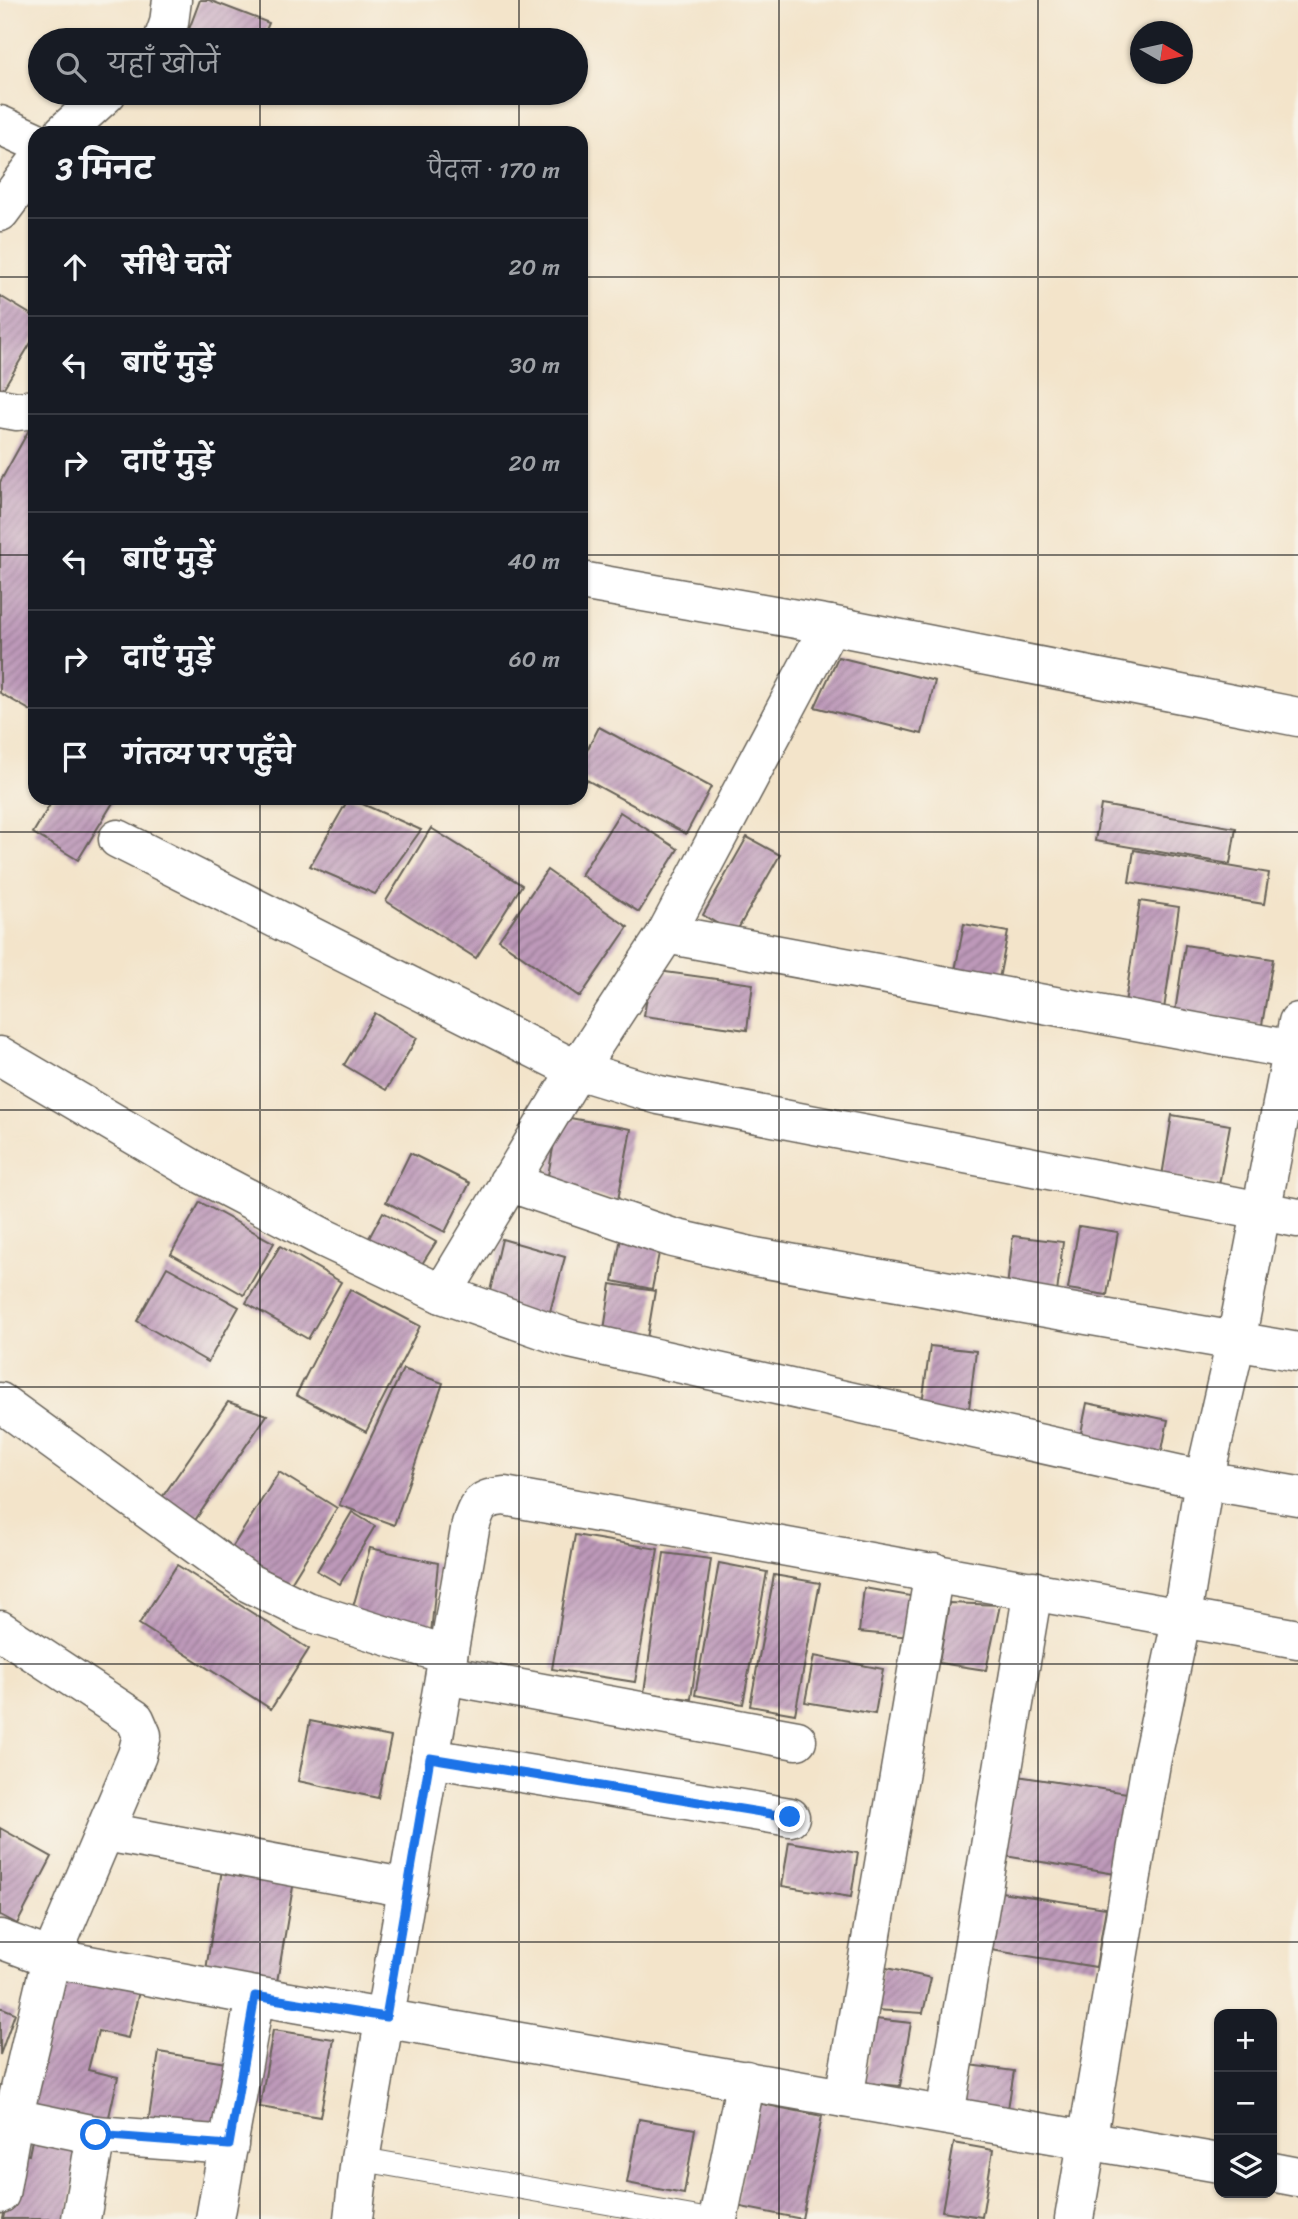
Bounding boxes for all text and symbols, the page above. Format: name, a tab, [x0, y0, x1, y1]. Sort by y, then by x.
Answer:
north arrow	[1130, 21, 1193, 84]
search box	[28, 28, 588, 105]
text: यहाँ खोजें	[108, 41, 220, 87]
icon: search	[52, 48, 90, 86]
text: 3 मिनट	[56, 142, 153, 196]
text: पैदल · 170 m	[427, 150, 560, 191]
text: सीधे चलें	[123, 242, 230, 288]
text: 20 m	[509, 247, 560, 288]
icon: ahead	[56, 248, 94, 286]
text: बाएँ मुड़ें	[123, 340, 214, 386]
text: 30 m	[509, 345, 560, 386]
icon: left	[56, 346, 94, 384]
text: दाएँ मुड़ें	[123, 438, 214, 484]
text: 20 m	[509, 443, 560, 484]
icon: right	[56, 444, 94, 482]
text: बाएँ मुड़ें	[123, 536, 214, 582]
text: 40 m	[507, 541, 560, 582]
icon: left	[56, 542, 94, 580]
text: दाएँ मुड़ें	[123, 634, 214, 680]
text: 60 m	[509, 639, 560, 680]
icon: right	[56, 640, 94, 678]
text: गंतव्य पर पहुँचे	[123, 732, 295, 778]
icon: arrive	[56, 738, 94, 776]
route end	[774, 1801, 805, 1832]
map controls	[1214, 2009, 1277, 2198]
button: +	[1214, 2009, 1277, 2072]
button: −	[1214, 2072, 1277, 2135]
route start	[80, 2119, 111, 2150]
button: layers	[1214, 2135, 1277, 2198]

